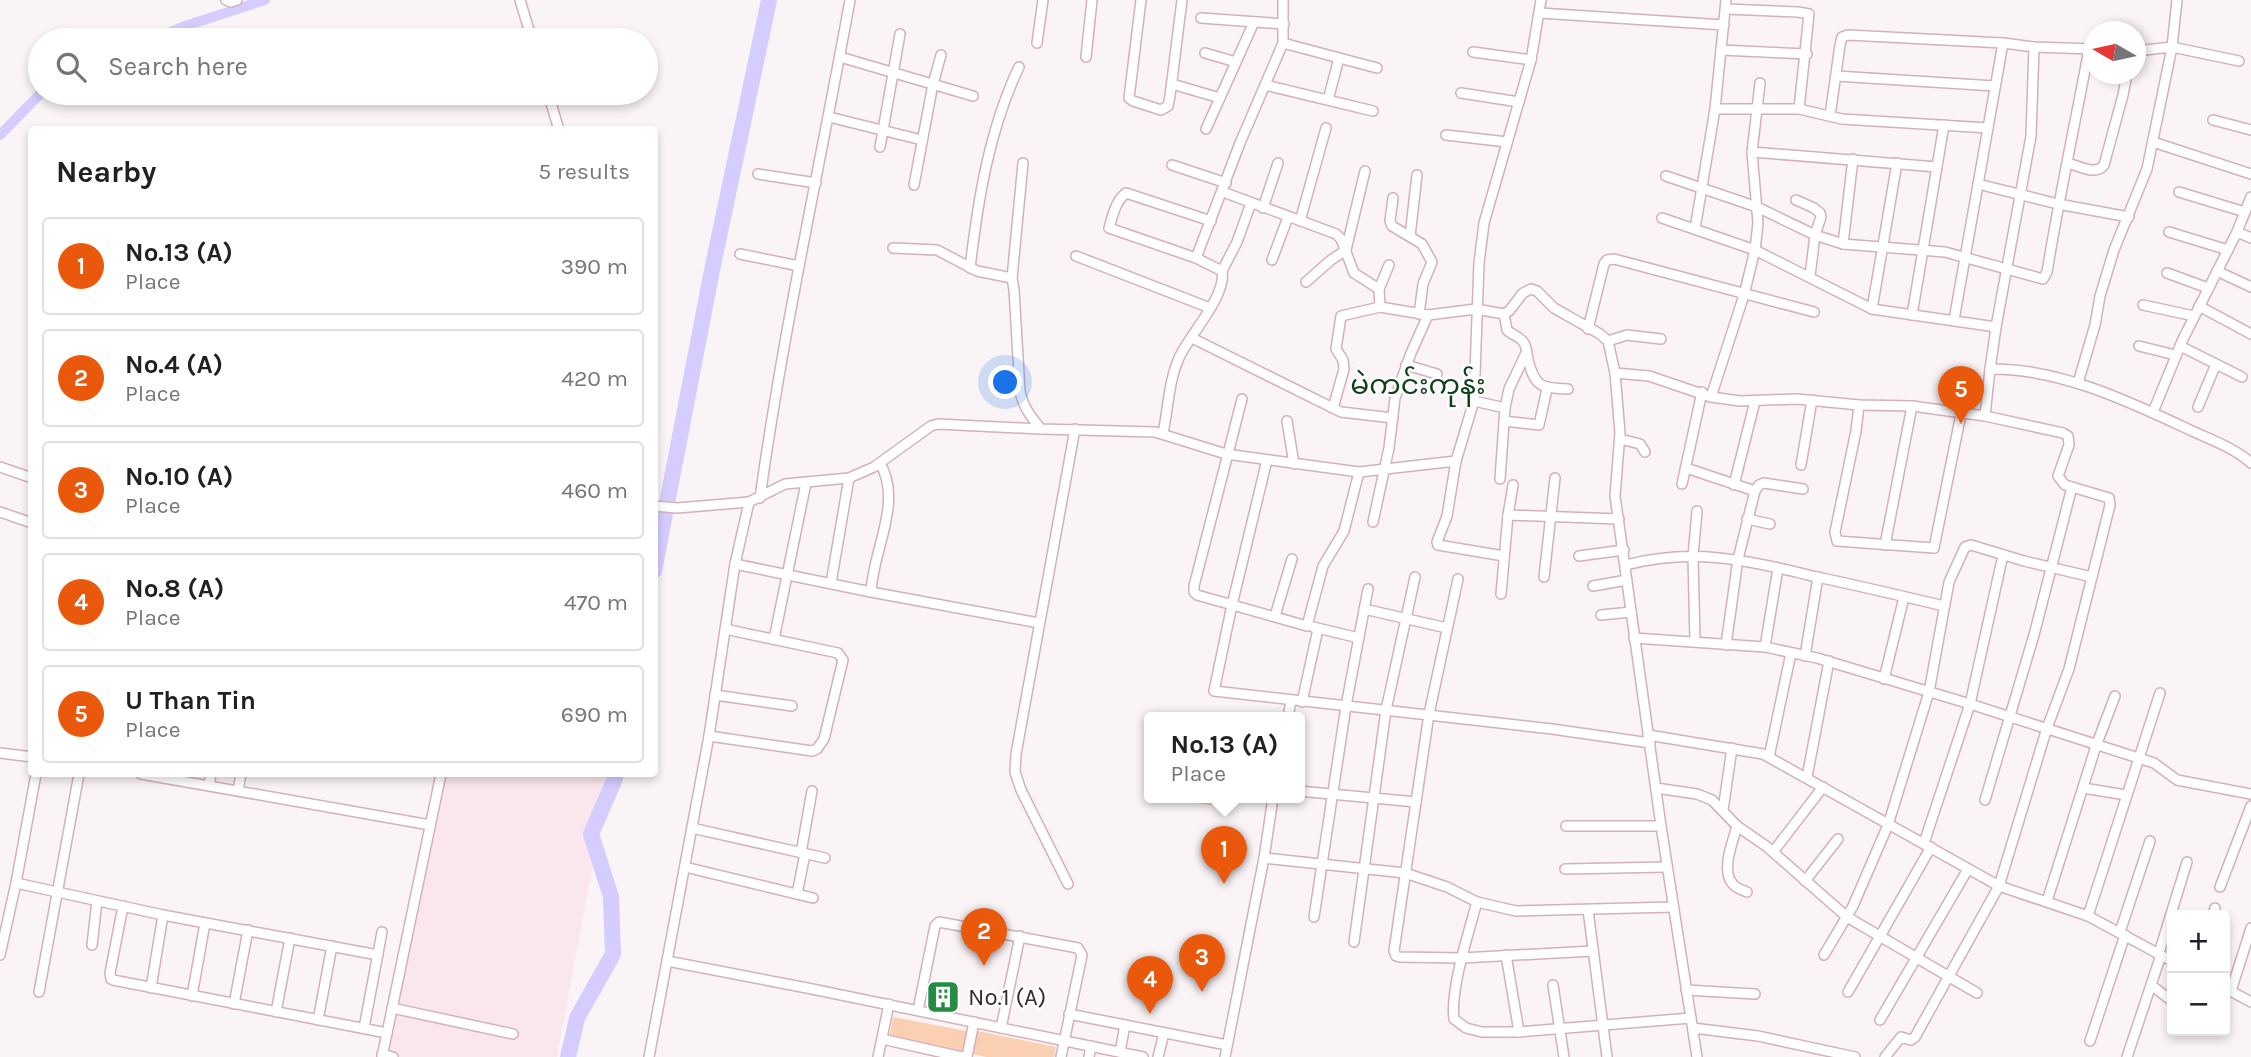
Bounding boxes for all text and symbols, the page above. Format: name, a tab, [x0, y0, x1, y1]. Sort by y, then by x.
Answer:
north arrow	[2083, 21, 2146, 84]
search box	[28, 28, 658, 105]
icon: search	[52, 48, 90, 86]
text: Search here	[108, 51, 248, 82]
text: Nearby	[56, 154, 156, 190]
text: 5 results	[538, 158, 630, 185]
text: No.13 (A)	[125, 237, 233, 268]
text: 1	[77, 253, 85, 280]
text: 390 m	[560, 253, 628, 280]
text: Place	[125, 268, 181, 295]
text: No.4 (A)	[125, 349, 223, 380]
text: 2	[74, 365, 88, 392]
text: 420 m	[561, 365, 628, 392]
your location	[988, 365, 1022, 399]
district label: မဲကင်းကုန်း	[1350, 366, 1486, 407]
pin: 5	[1938, 366, 1984, 424]
text: Place	[125, 380, 181, 407]
text: No.10 (A)	[125, 461, 233, 492]
text: 3	[74, 477, 88, 504]
text: 460 m	[561, 477, 628, 504]
text: Place	[125, 492, 181, 519]
text: No.8 (A)	[125, 573, 224, 604]
text: 4	[74, 589, 88, 616]
text: 470 m	[564, 589, 628, 616]
text: Place	[125, 604, 181, 631]
text: U Than Tin	[125, 685, 256, 716]
text: 5	[74, 701, 88, 728]
text: 690 m	[561, 701, 628, 728]
popup	[1144, 712, 1305, 803]
text: Place	[125, 716, 181, 743]
text: No.13 (A)	[1170, 729, 1279, 760]
text: Place	[1170, 760, 1226, 787]
pin: 1	[1201, 826, 1247, 884]
pin: 2	[961, 908, 1007, 966]
map controls	[2167, 910, 2230, 1036]
button: +	[2167, 910, 2230, 973]
pin: 3	[1179, 934, 1225, 992]
pin: 4	[1127, 956, 1173, 1014]
button: −	[2167, 973, 2230, 1036]
building icon: No.1 (A)	[924, 978, 962, 1016]
place label: No.1 (A)	[968, 983, 1046, 1011]

